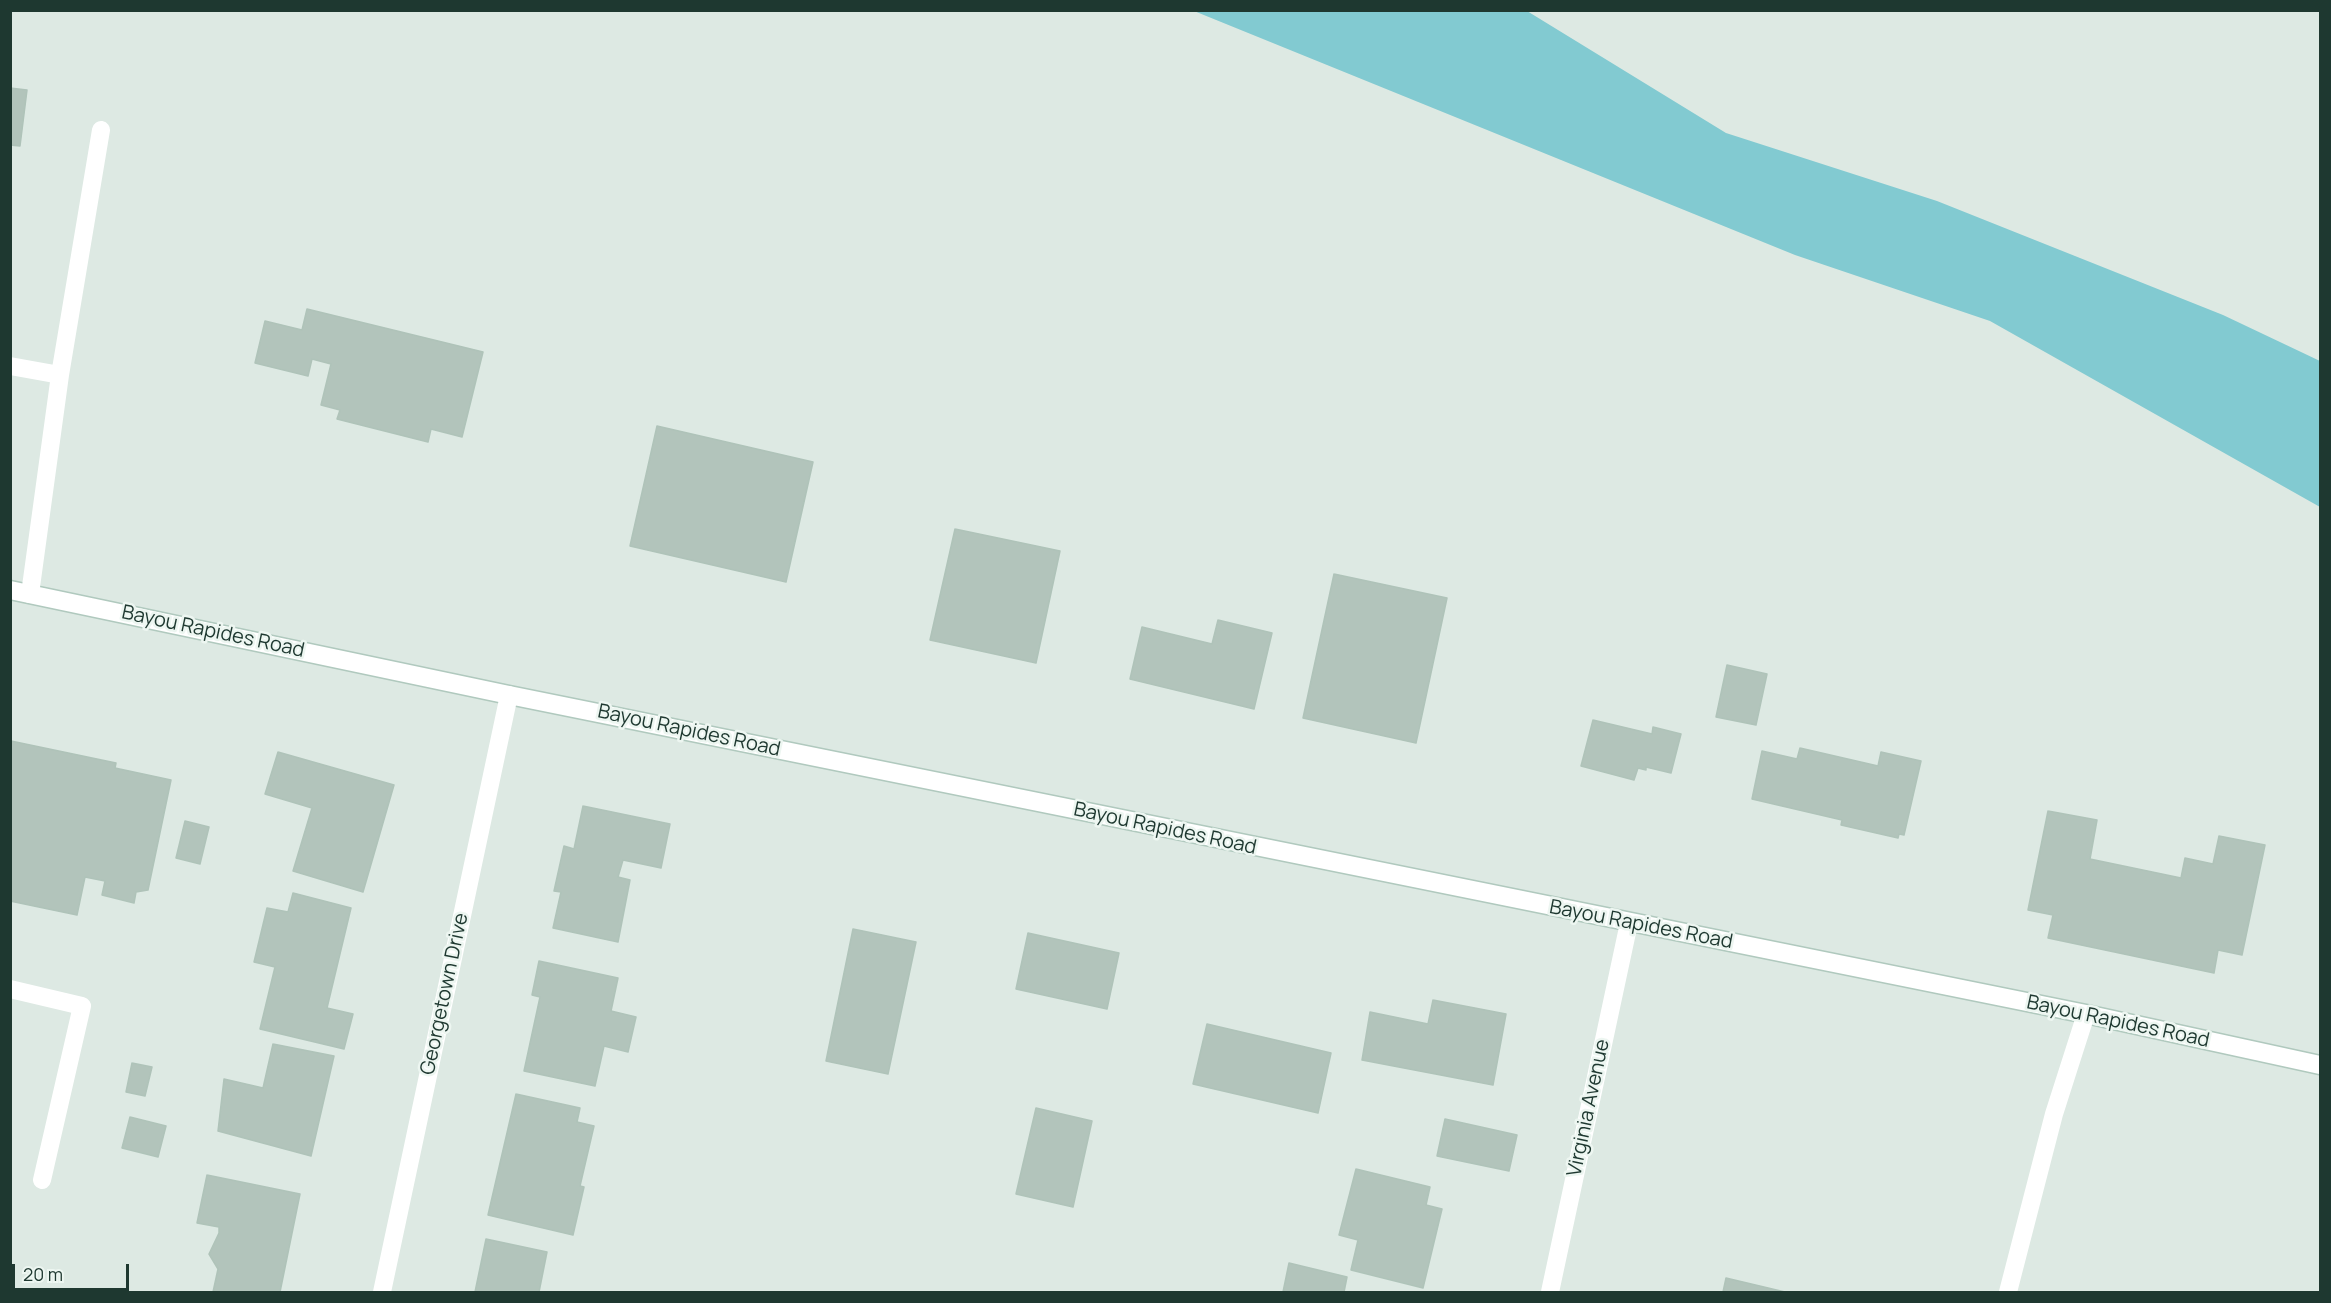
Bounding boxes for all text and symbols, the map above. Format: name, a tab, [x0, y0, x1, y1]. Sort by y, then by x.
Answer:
street label: Bayou Rapides Road	[119, 601, 307, 663]
street label: Bayou Rapides Road	[595, 700, 783, 762]
street label: Bayou Rapides Road	[1071, 798, 1259, 860]
street label: Bayou Rapides Road	[1547, 895, 1735, 955]
street label: Georgetown Drive	[416, 911, 474, 1077]
street label: Bayou Rapides Road	[2024, 991, 2212, 1053]
street label: Virginia Avenue	[1563, 1037, 1615, 1179]
scale bar	[15, 1252, 132, 1290]
text: 20 m	[23, 1262, 63, 1286]

